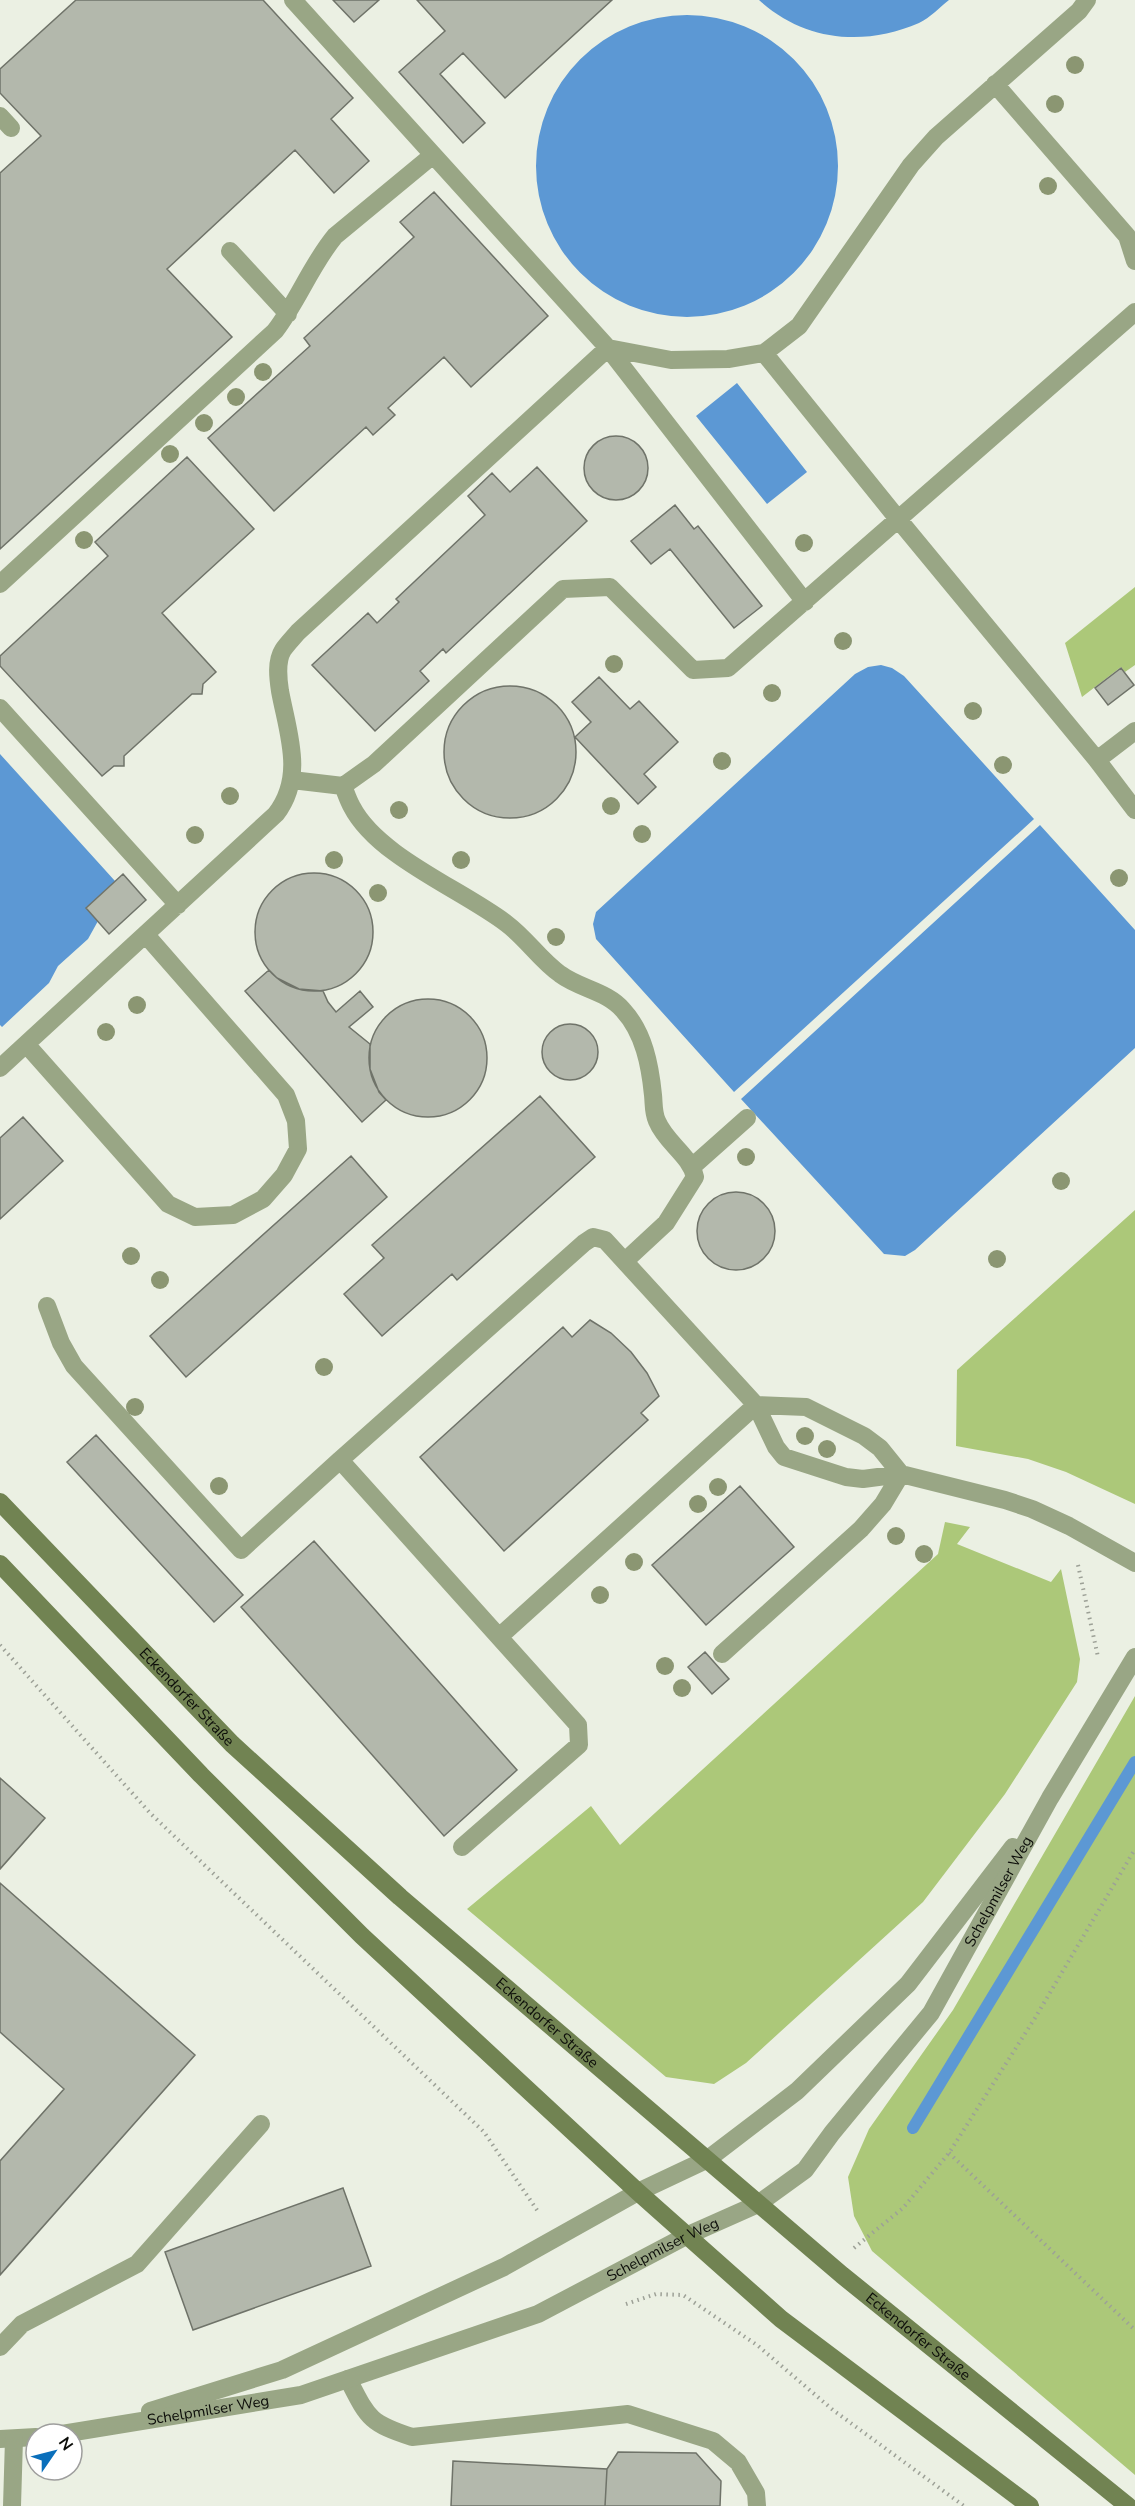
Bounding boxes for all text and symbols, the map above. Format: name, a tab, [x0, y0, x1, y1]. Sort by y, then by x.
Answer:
street label: Eckendorfer Straße	[135, 1643, 239, 1751]
street label: Schelpmilser Weg	[960, 1833, 1037, 1950]
street label: Eckendorfer Straße	[491, 1973, 603, 2072]
street label: Schelpmilser Weg	[603, 2213, 722, 2286]
street label: Eckendorfer Straße	[862, 2288, 975, 2385]
street label: Schelpmilser Weg	[146, 2390, 271, 2430]
north arrow	[24, 2422, 84, 2482]
text: N	[53, 2433, 78, 2455]

